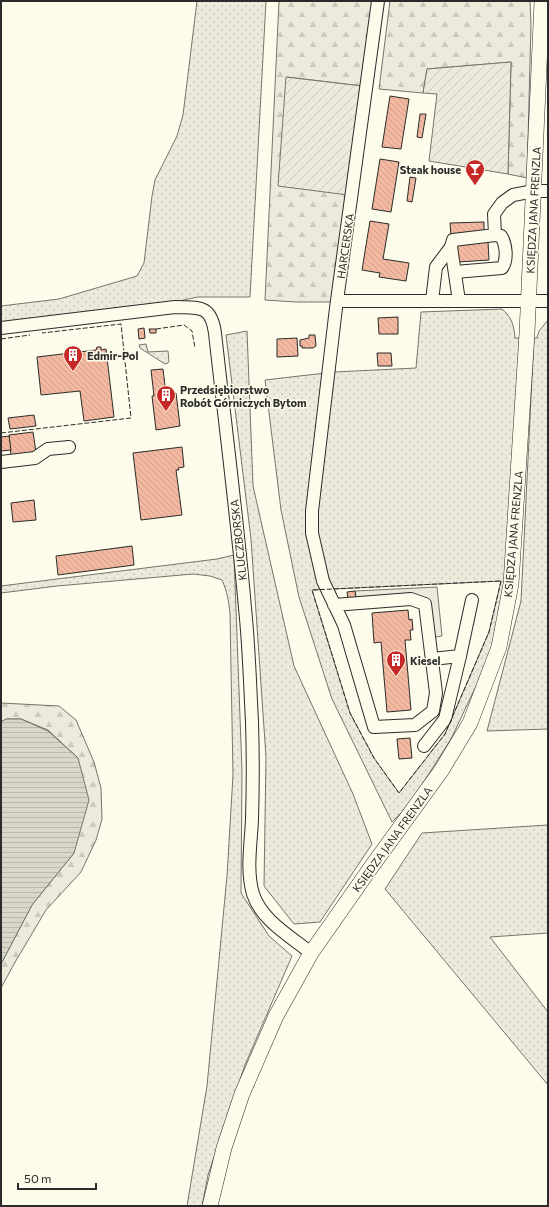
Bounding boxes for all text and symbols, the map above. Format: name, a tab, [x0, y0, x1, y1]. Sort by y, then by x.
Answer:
street label: KSIĘDZA JANA FRENZLA	[523, 146, 544, 274]
bar icon: Steak house	[464, 158, 486, 186]
place label: Steak house	[400, 163, 461, 176]
street label: HARCERSKA	[334, 212, 356, 280]
building icon: Edmir-Pol	[62, 344, 84, 372]
place label: Edmir-Pol	[87, 349, 138, 362]
place label: Przedsiębiorstwo Robót Górniczych Bytom	[180, 383, 307, 409]
building icon: Przedsiębiorstwo Robót Górniczych Bytom	[155, 384, 177, 412]
street label: KSIĘDZA JANA FRENZLA	[501, 470, 526, 598]
street label: KLUCZBORSKA	[227, 498, 249, 581]
building icon: Kiesel	[385, 649, 407, 677]
place label: Kiesel	[410, 654, 440, 667]
street label: KSIĘDZA JANA FRENZLA	[349, 783, 436, 895]
scale bar	[18, 1165, 96, 1191]
text: 50 m	[24, 1171, 52, 1185]

